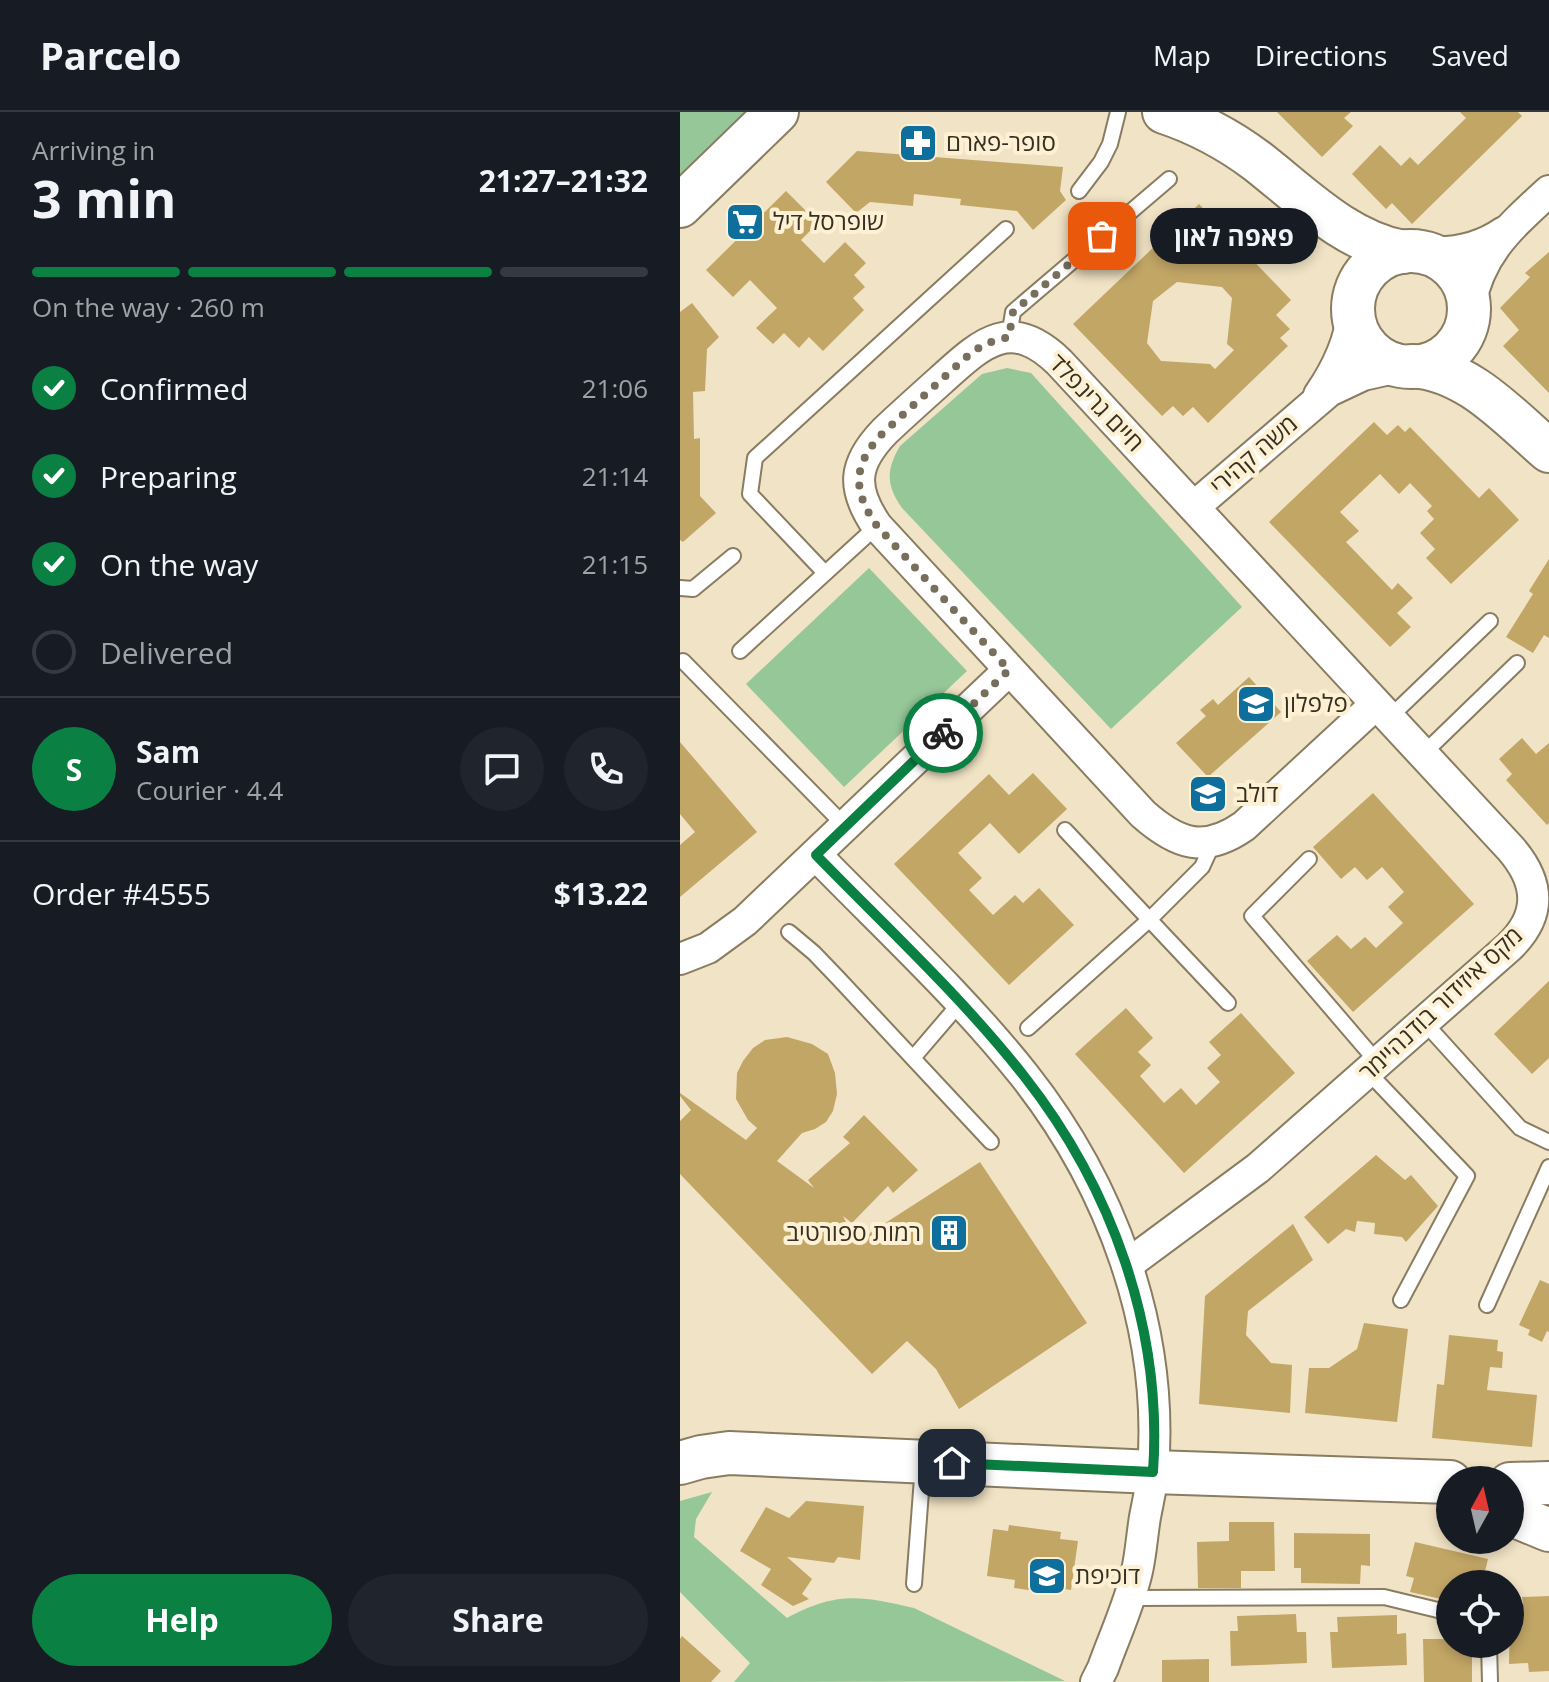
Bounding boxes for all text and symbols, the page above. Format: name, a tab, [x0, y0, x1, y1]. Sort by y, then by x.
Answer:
text: Parcelo	[40, 29, 181, 81]
text: Map	[1153, 36, 1211, 74]
text: Directions	[1255, 36, 1387, 74]
text: Saved	[1431, 36, 1509, 74]
pharmacy icon: סופר-פארם	[897, 122, 939, 164]
place label: סופר-פארם	[946, 125, 1056, 158]
text: Arriving in	[32, 132, 155, 168]
text: 21:27–21:32	[479, 160, 648, 201]
text: 3 min	[32, 162, 176, 233]
supermarket icon: שופרסל דיל	[724, 201, 766, 243]
pin	[1068, 202, 1136, 270]
place label: שופרסל דיל	[773, 204, 884, 237]
callout: פאפה לאון	[1150, 208, 1318, 264]
icon: bag	[1080, 214, 1124, 258]
text: פאפה לאון	[1174, 218, 1294, 254]
text: On the way · 260 m	[32, 289, 265, 325]
street label: חיים גרינפלד	[1042, 346, 1152, 458]
icon: check	[32, 366, 76, 410]
text: Confirmed	[100, 368, 248, 409]
text: 21:06	[582, 370, 648, 406]
street label: משה קהירי	[1202, 407, 1304, 501]
icon: check	[32, 454, 76, 498]
text: Preparing	[100, 456, 237, 497]
text: 21:14	[582, 458, 648, 494]
icon: check	[32, 542, 76, 586]
text: On the way	[100, 544, 258, 585]
text: 21:15	[582, 546, 648, 582]
text: Delivered	[100, 632, 233, 673]
school or university icon: פלפלון	[1235, 683, 1277, 725]
place label: פלפלון	[1284, 686, 1348, 719]
courier	[903, 693, 983, 773]
icon: bike	[921, 711, 965, 755]
button: chat	[460, 727, 544, 811]
button: phone	[564, 727, 648, 811]
text: Sam	[136, 731, 200, 772]
text: S	[66, 749, 82, 790]
text: Courier · 4.4	[136, 772, 283, 808]
school or university icon: דולב	[1187, 773, 1229, 815]
place label: דולב	[1236, 776, 1278, 809]
text: Order #4555	[32, 873, 211, 914]
text: $13.22	[554, 873, 648, 914]
street label: מקס איזידור בודנהיימר	[1351, 918, 1529, 1088]
building icon: רמות ספורטיב	[928, 1212, 970, 1254]
place label: רמות ספורטיב	[787, 1215, 921, 1248]
pin	[918, 1429, 986, 1497]
icon: home	[930, 1441, 974, 1485]
north arrow	[1436, 1466, 1524, 1554]
map controls	[1436, 1466, 1524, 1658]
school or university icon: דוכיפת	[1026, 1555, 1068, 1597]
place label: דוכיפת	[1075, 1558, 1140, 1591]
button: locate	[1436, 1570, 1524, 1658]
button: Help	[32, 1574, 332, 1666]
button: Share	[348, 1574, 648, 1666]

